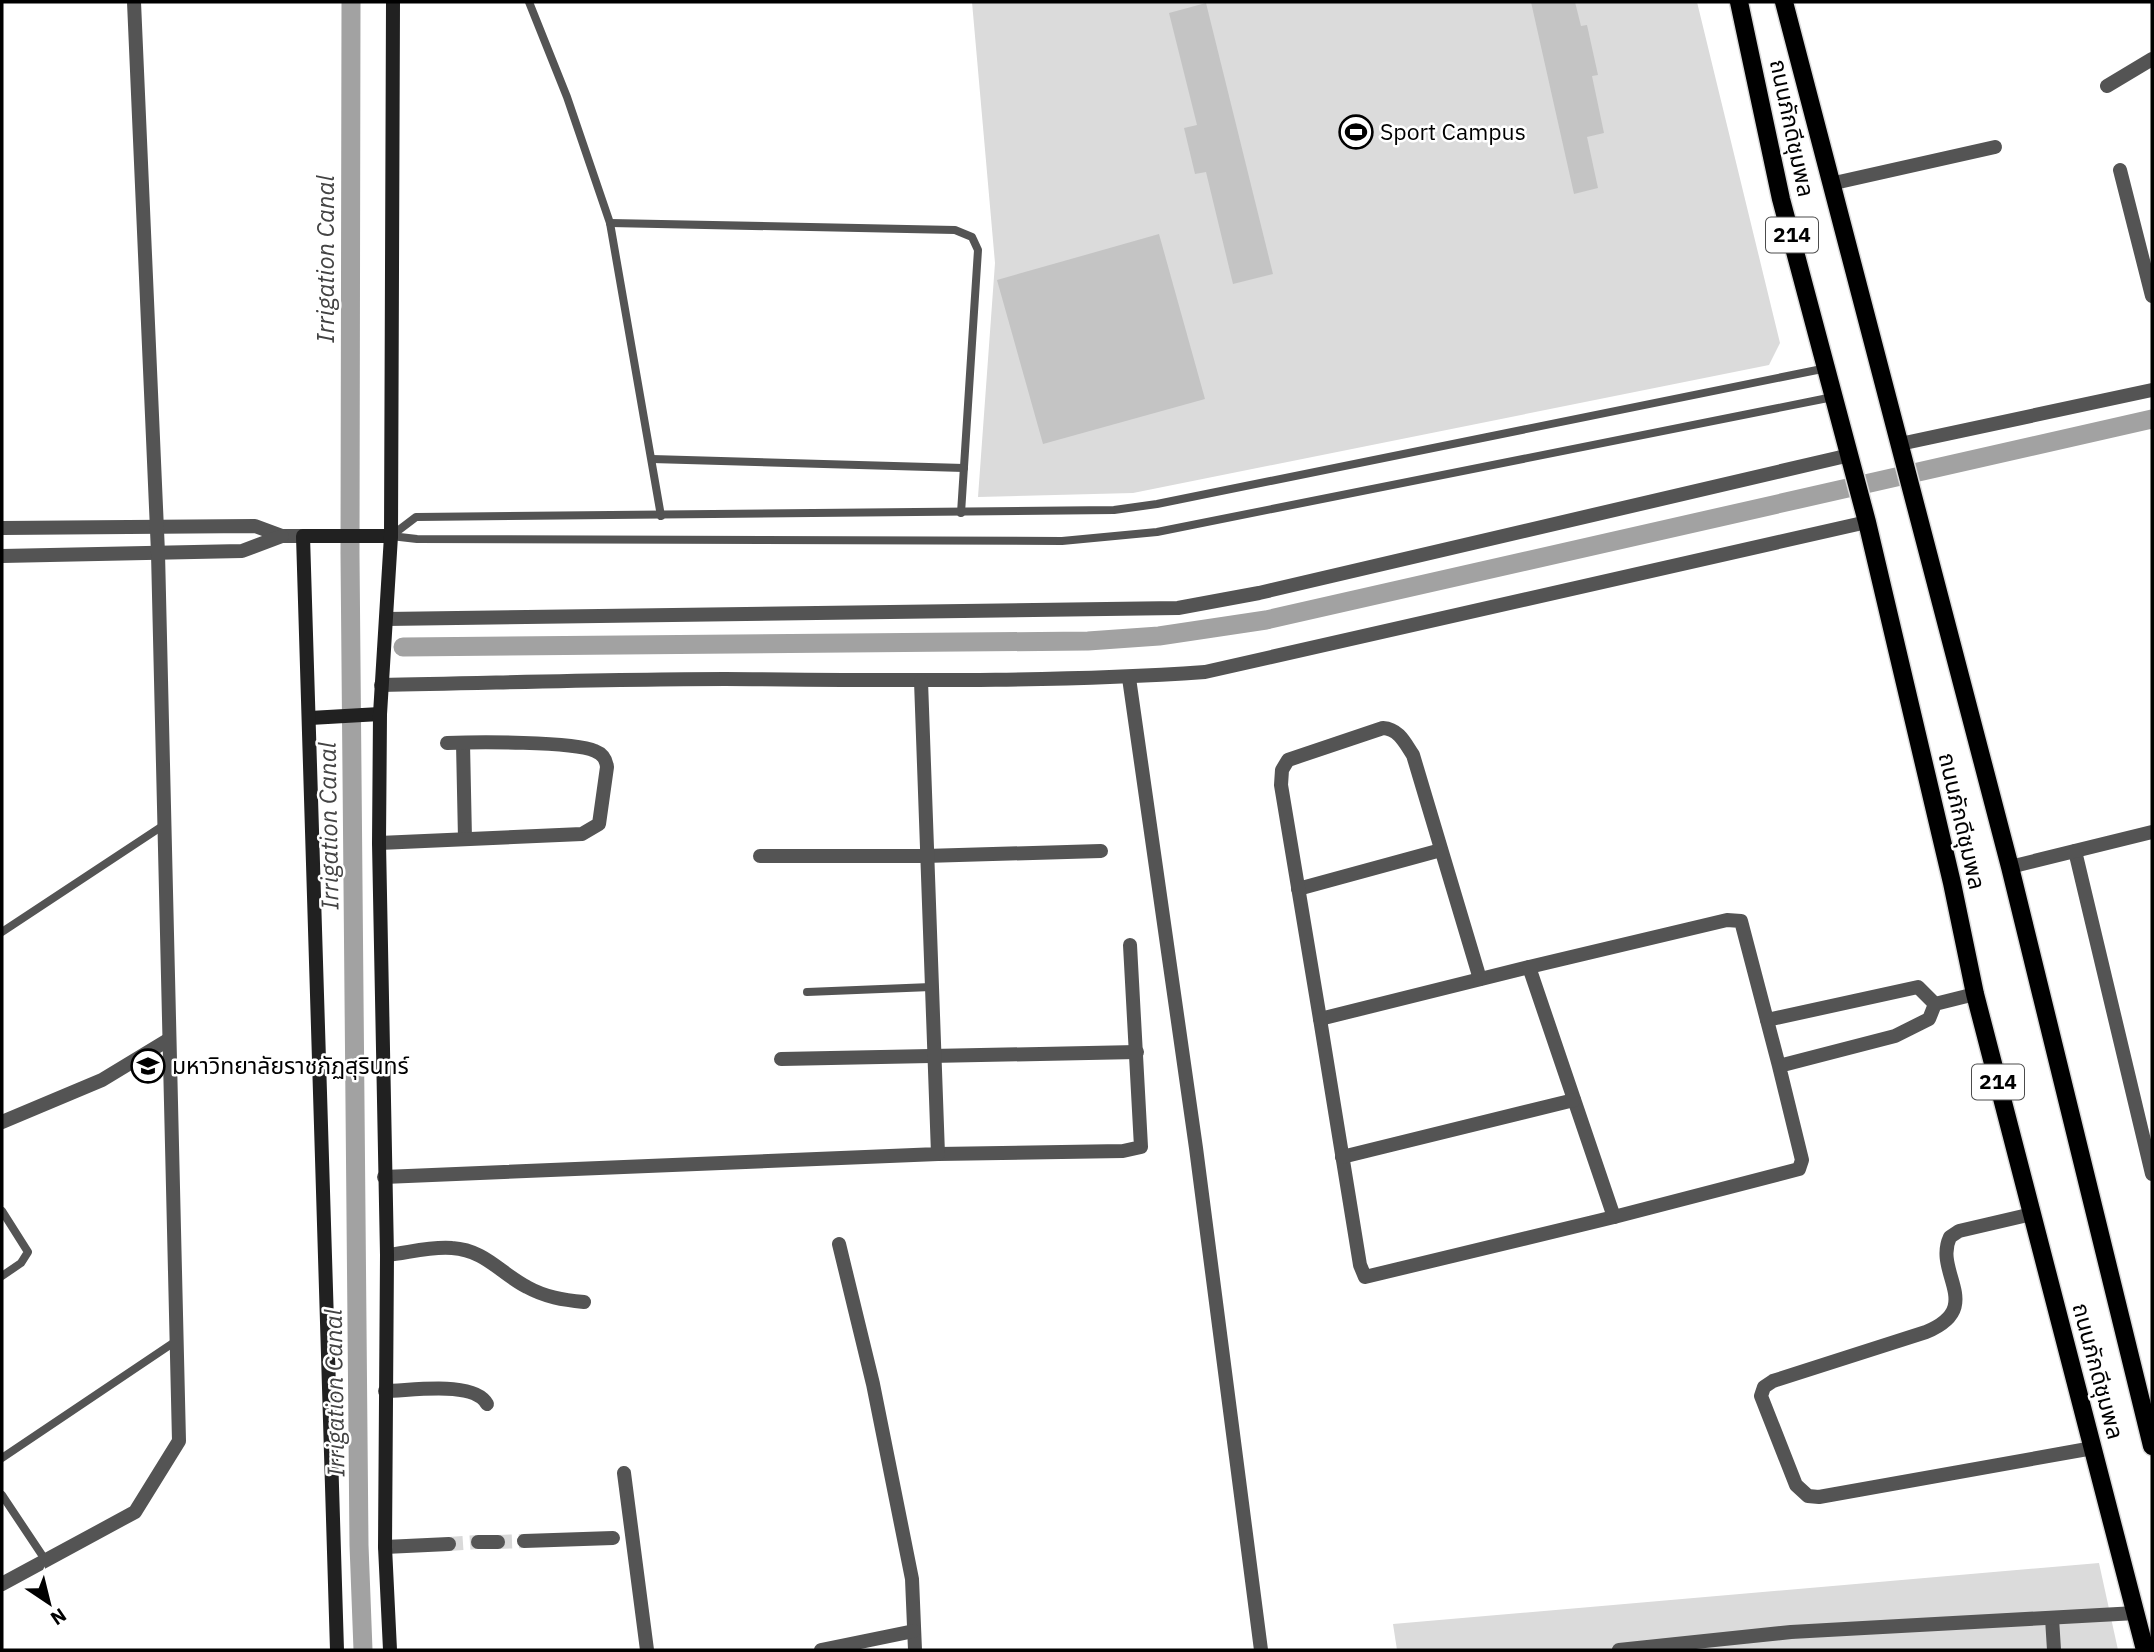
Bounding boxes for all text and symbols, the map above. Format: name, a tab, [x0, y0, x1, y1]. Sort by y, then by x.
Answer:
street label: ถนนภักดีชุมพล	[1764, 56, 1822, 199]
sports icon: Sport Campus	[1337, 113, 1375, 151]
place label: Sport Campus	[1380, 116, 1526, 146]
water label: Irrigation Canal	[309, 174, 341, 343]
road number: 214	[1766, 218, 1818, 252]
water label: Irrigation Canal	[311, 741, 345, 910]
street label: ถนนภักดีชุมพล	[1933, 749, 1993, 892]
school or university icon: มหาวิทยาลัยราชภัฏสุรินทร์	[129, 1047, 167, 1085]
place label: มหาวิทยาลัยราชภัฏสุรินทร์	[172, 1050, 410, 1080]
road number: 214	[1972, 1064, 2024, 1100]
street label: ถนนภักดีชุมพล	[2066, 1299, 2132, 1442]
water label: Irrigation Canal	[317, 1308, 351, 1477]
north arrow	[14, 1568, 84, 1638]
text: N	[46, 1603, 71, 1631]

